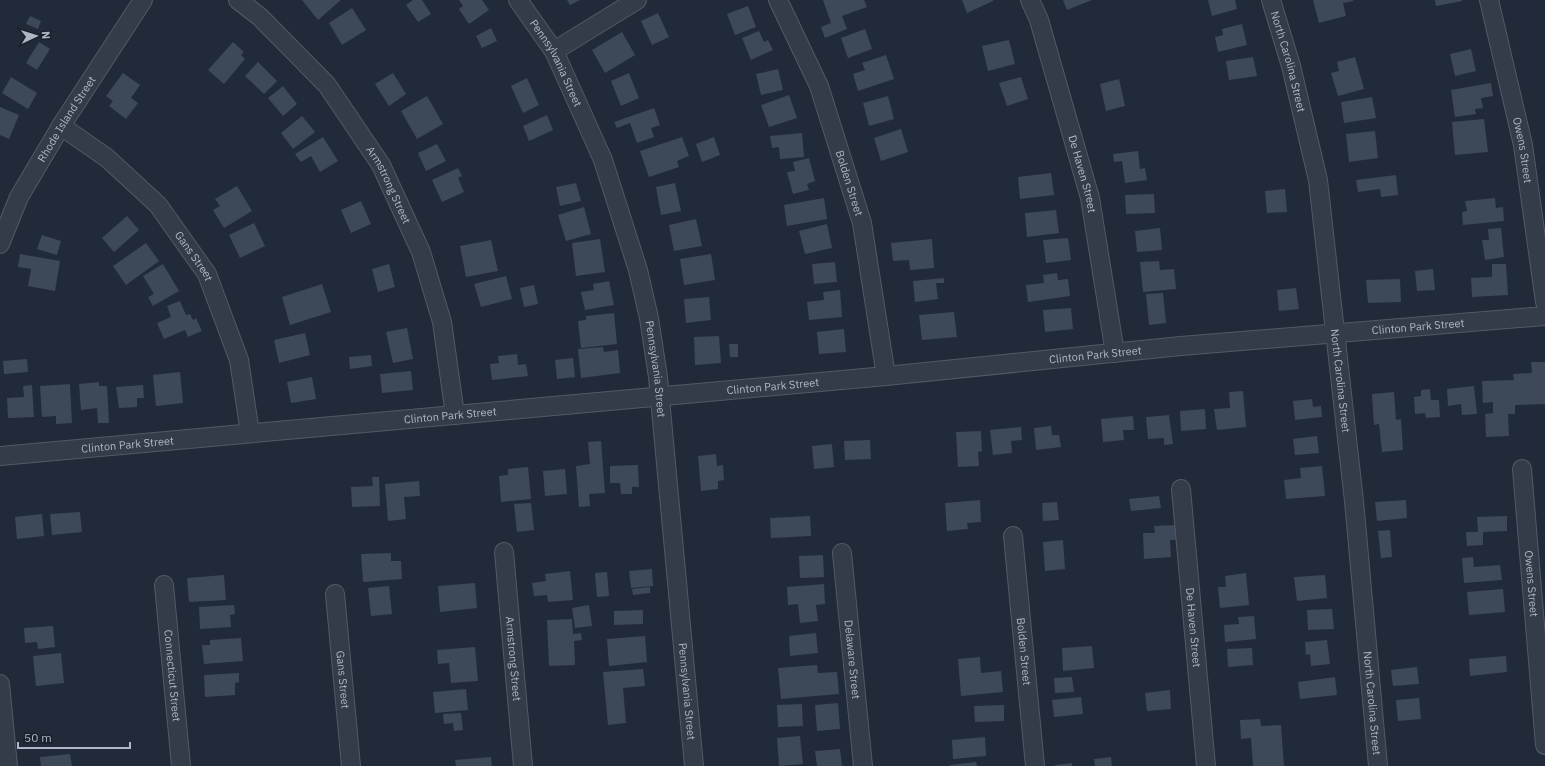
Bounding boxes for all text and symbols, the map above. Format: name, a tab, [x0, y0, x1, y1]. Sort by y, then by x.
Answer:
street label: North Carolina Street	[1268, 9, 1309, 114]
north arrow	[16, 16, 56, 56]
street label: Pennsylvania Street	[527, 17, 585, 109]
text: N	[39, 31, 53, 40]
street label: Rhode Island Street	[34, 73, 99, 164]
street label: Owens Street	[1510, 116, 1535, 184]
street label: De Haven Street	[1065, 133, 1099, 214]
street label: Armstrong Street	[363, 143, 414, 226]
street label: Bolden Street	[833, 149, 866, 218]
street label: Gans Street	[172, 228, 216, 283]
street label: Clinton Park Street	[1371, 316, 1465, 337]
street label: Pennsylvania Street	[642, 320, 669, 418]
street label: North Carolina Street	[1328, 328, 1353, 433]
street label: Clinton Park Street	[1048, 343, 1142, 366]
street label: Clinton Park Street	[726, 375, 820, 397]
street label: Clinton Park Street	[403, 404, 497, 426]
street label: Clinton Park Street	[81, 433, 174, 456]
street label: Owens Street	[1522, 550, 1541, 618]
street label: De Haven Street	[1183, 587, 1204, 668]
street label: Armstrong Street	[503, 616, 524, 702]
street label: Bolden Street	[1014, 617, 1034, 686]
street label: Delaware Street	[842, 619, 863, 700]
street label: Connecticut Street	[161, 629, 184, 722]
street label: Pennsylvania Street	[676, 642, 699, 741]
street label: Gans Street	[333, 650, 353, 709]
street label: North Carolina Street	[1361, 650, 1384, 756]
scale bar	[18, 724, 130, 750]
text: 50 m	[24, 730, 52, 745]

